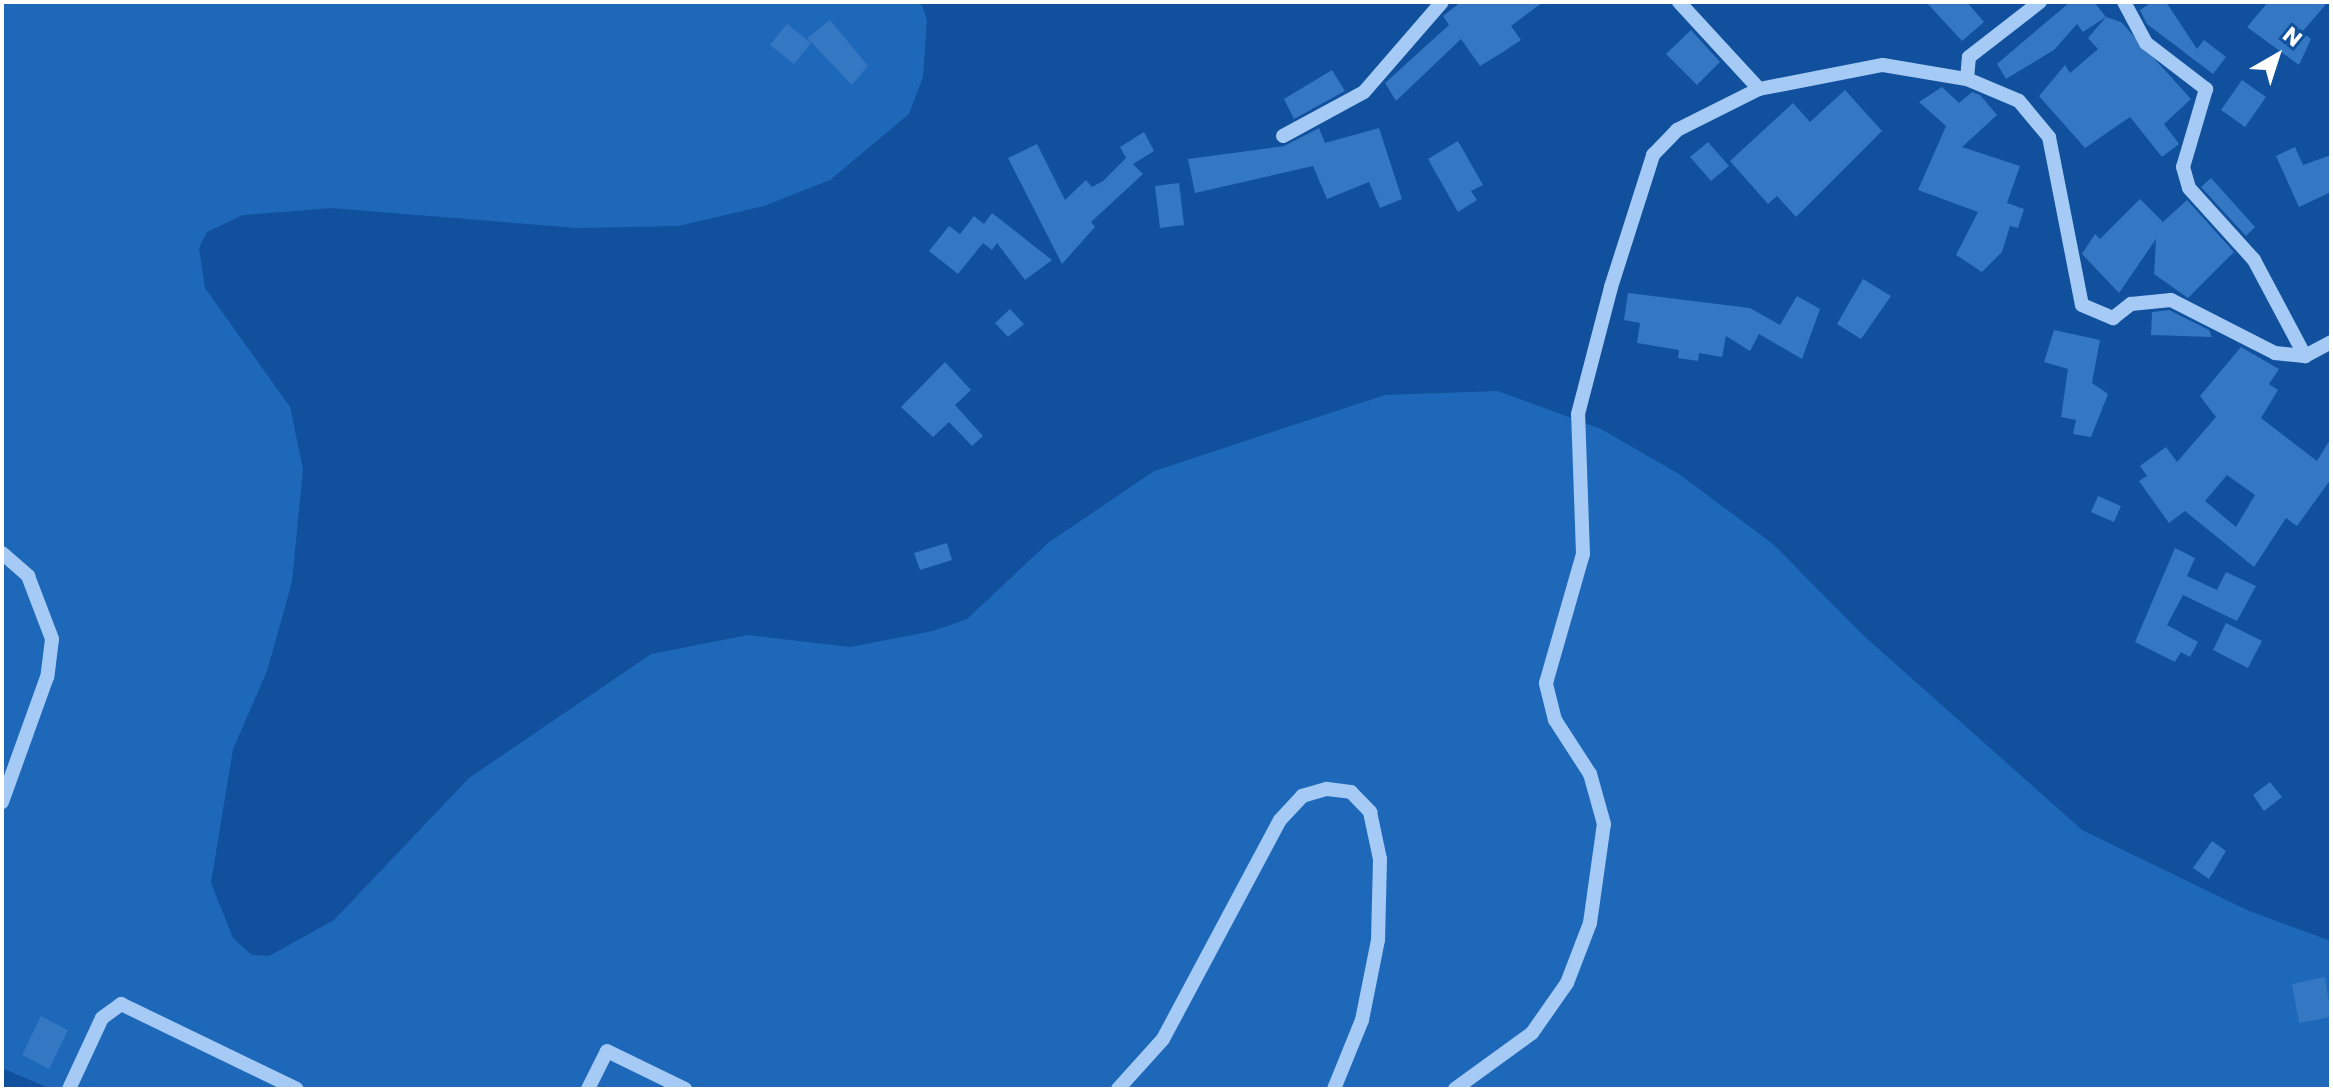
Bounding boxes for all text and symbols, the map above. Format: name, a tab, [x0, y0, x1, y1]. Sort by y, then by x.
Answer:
north arrow	[2237, 16, 2317, 96]
text: N	[2276, 20, 2309, 54]

